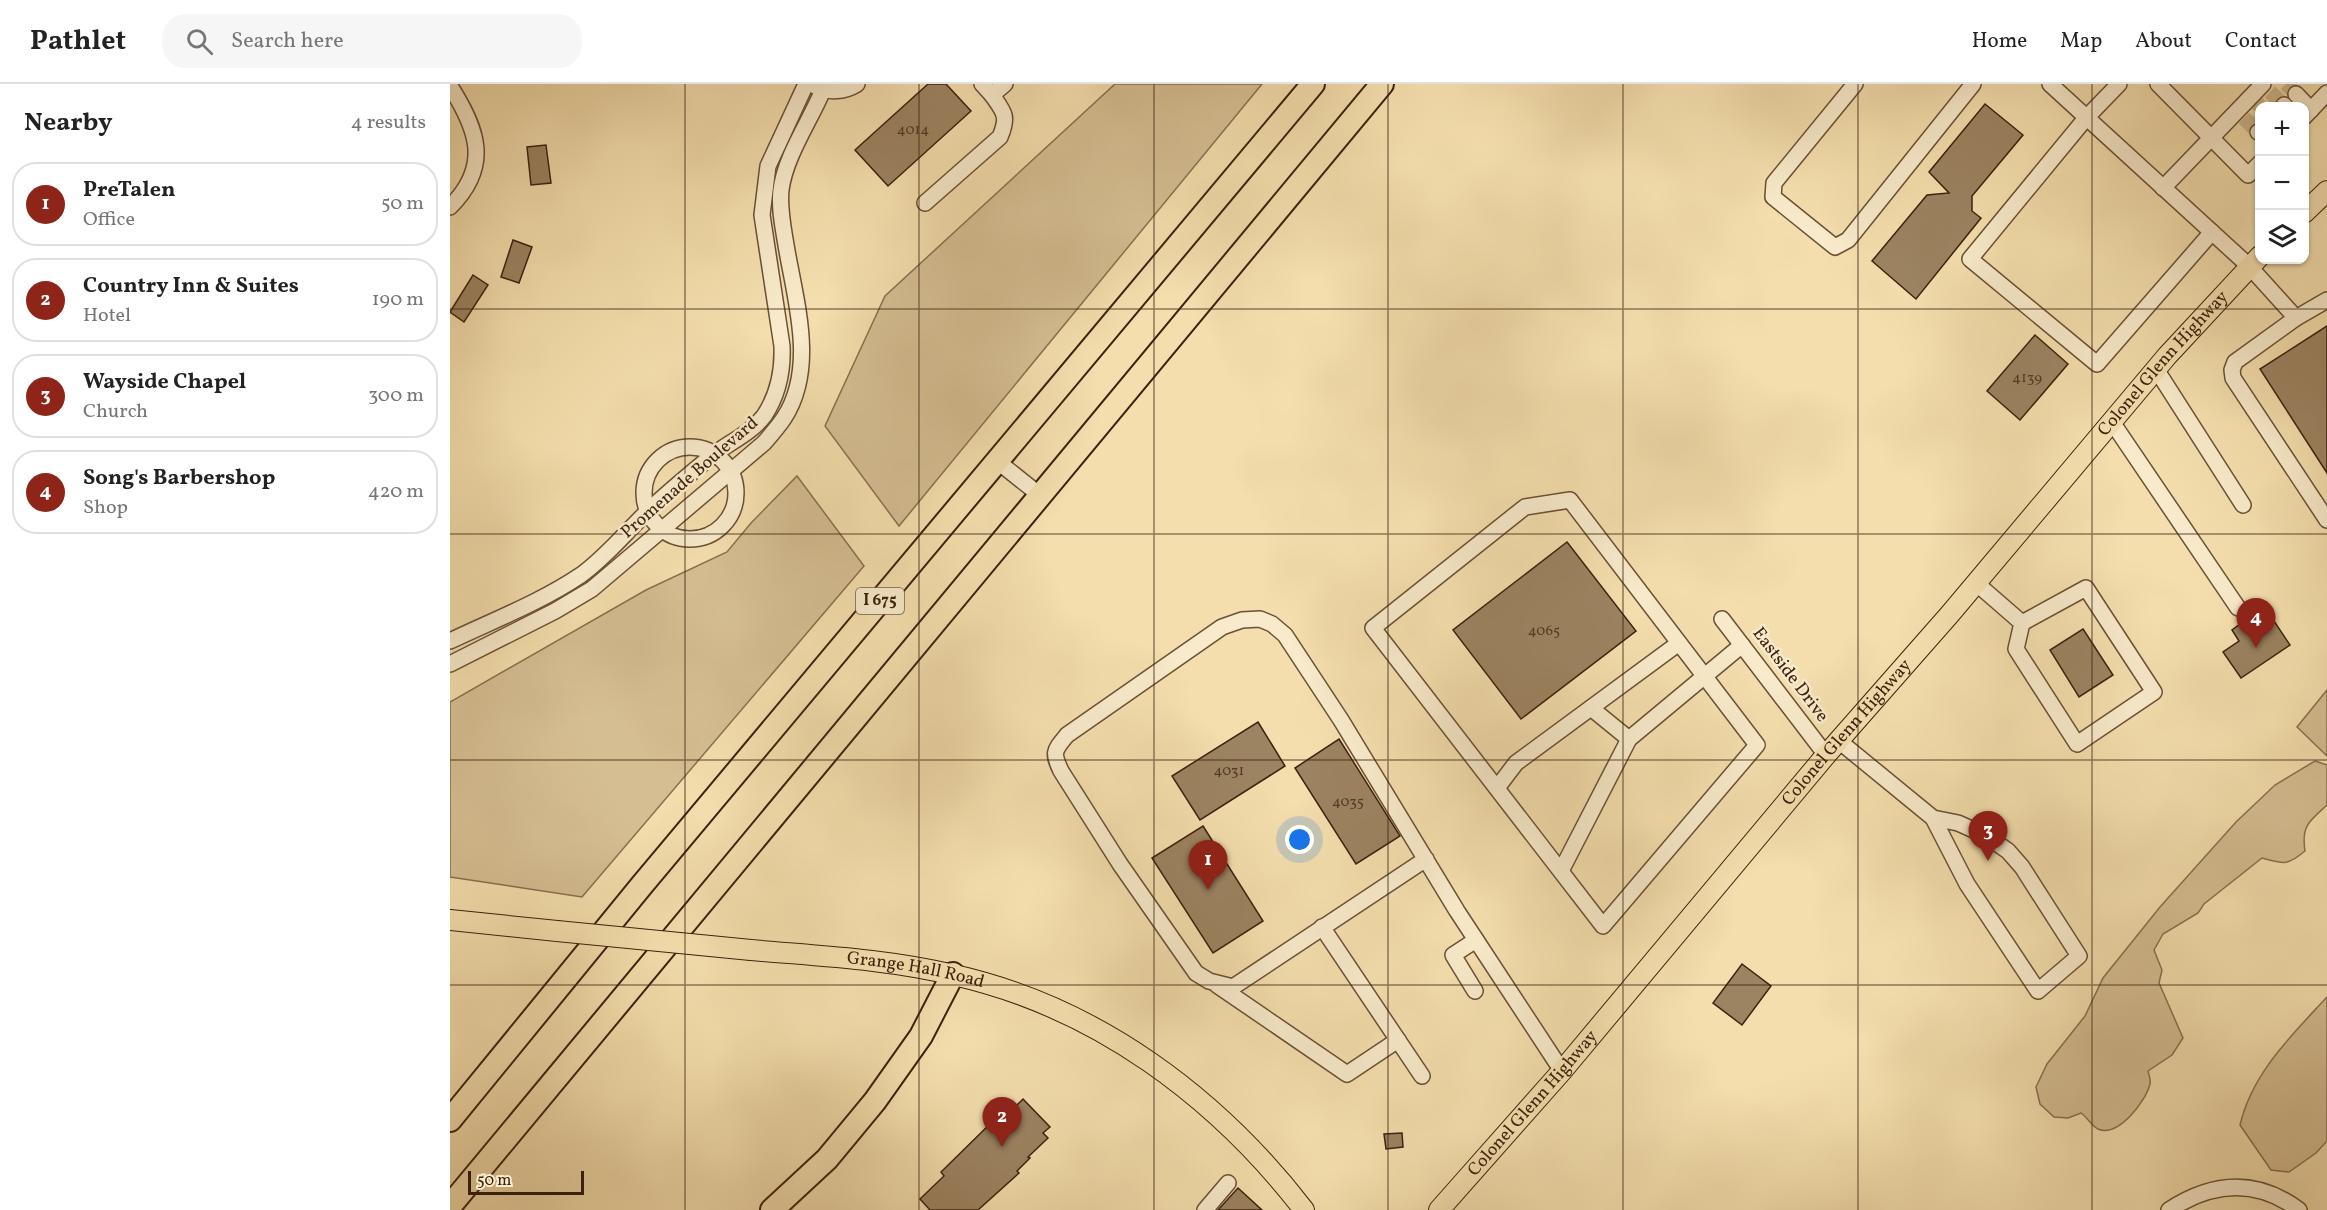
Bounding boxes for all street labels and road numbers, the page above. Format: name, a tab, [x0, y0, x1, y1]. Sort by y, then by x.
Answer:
street label: Colonel Glenn Highway	[2092, 285, 2234, 442]
street label: Promenade Boulevard	[616, 411, 764, 545]
road number: I 675	[856, 588, 904, 614]
street label: Eastside Drive	[1746, 622, 1834, 728]
street label: Colonel Glenn Highway	[1776, 653, 1918, 811]
street label: Grange Hall Road	[846, 946, 987, 995]
street label: Colonel Glenn Highway	[1462, 1025, 1604, 1182]

